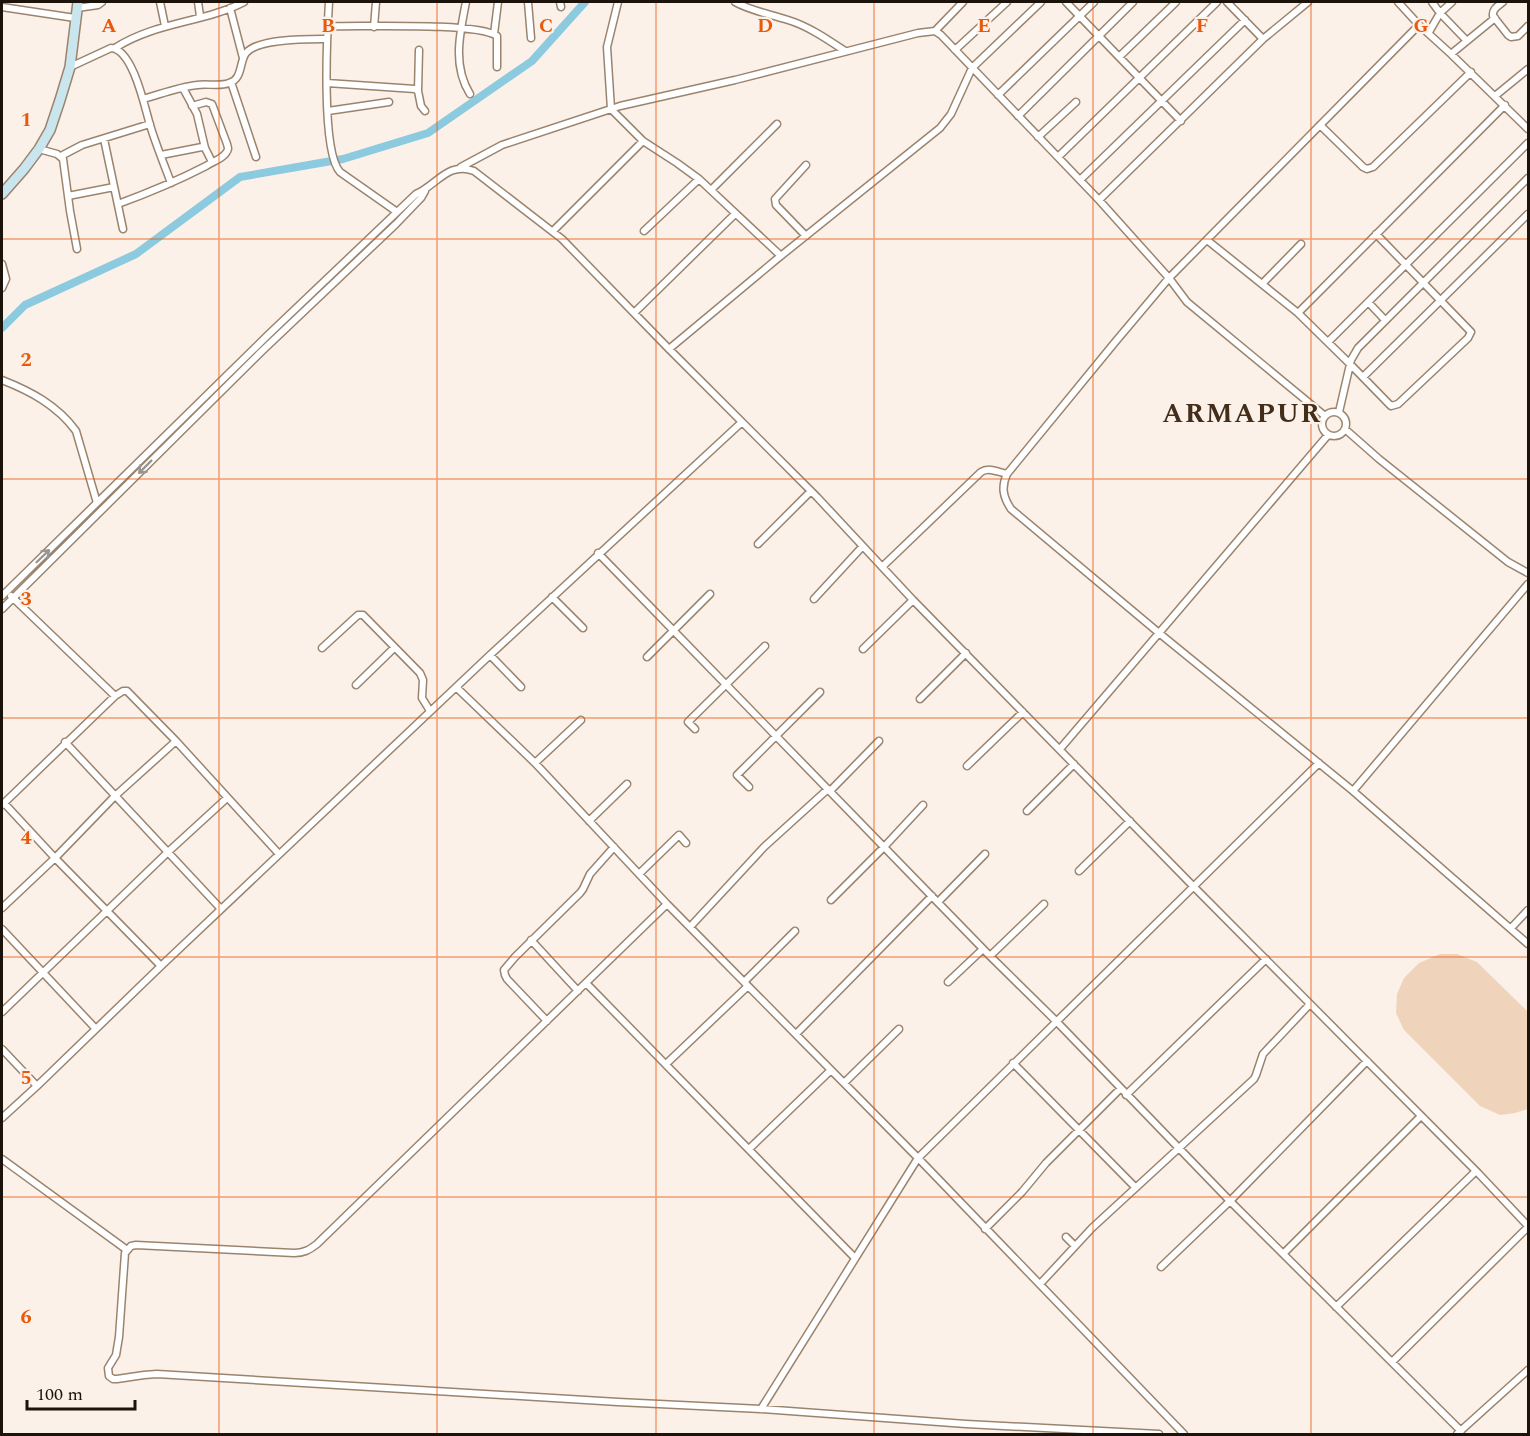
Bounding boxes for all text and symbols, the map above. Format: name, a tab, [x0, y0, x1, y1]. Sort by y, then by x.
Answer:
text: A	[101, 11, 117, 41]
text: B	[321, 11, 335, 41]
text: C	[539, 11, 553, 41]
text: D	[757, 11, 773, 41]
text: E	[977, 11, 991, 41]
text: F	[1196, 11, 1208, 41]
text: G	[1413, 11, 1429, 41]
text: 1	[20, 105, 32, 135]
text: 2	[20, 345, 32, 375]
district label: ARMAPUR	[1162, 393, 1322, 435]
one-way arrow	[138, 460, 153, 475]
one-way arrow	[36, 548, 51, 563]
text: 3	[20, 584, 32, 614]
text: 4	[20, 823, 32, 853]
text: 5	[20, 1063, 32, 1093]
text: 6	[20, 1302, 32, 1332]
scale bar	[27, 1373, 135, 1411]
text: 100 m	[36, 1381, 83, 1408]

